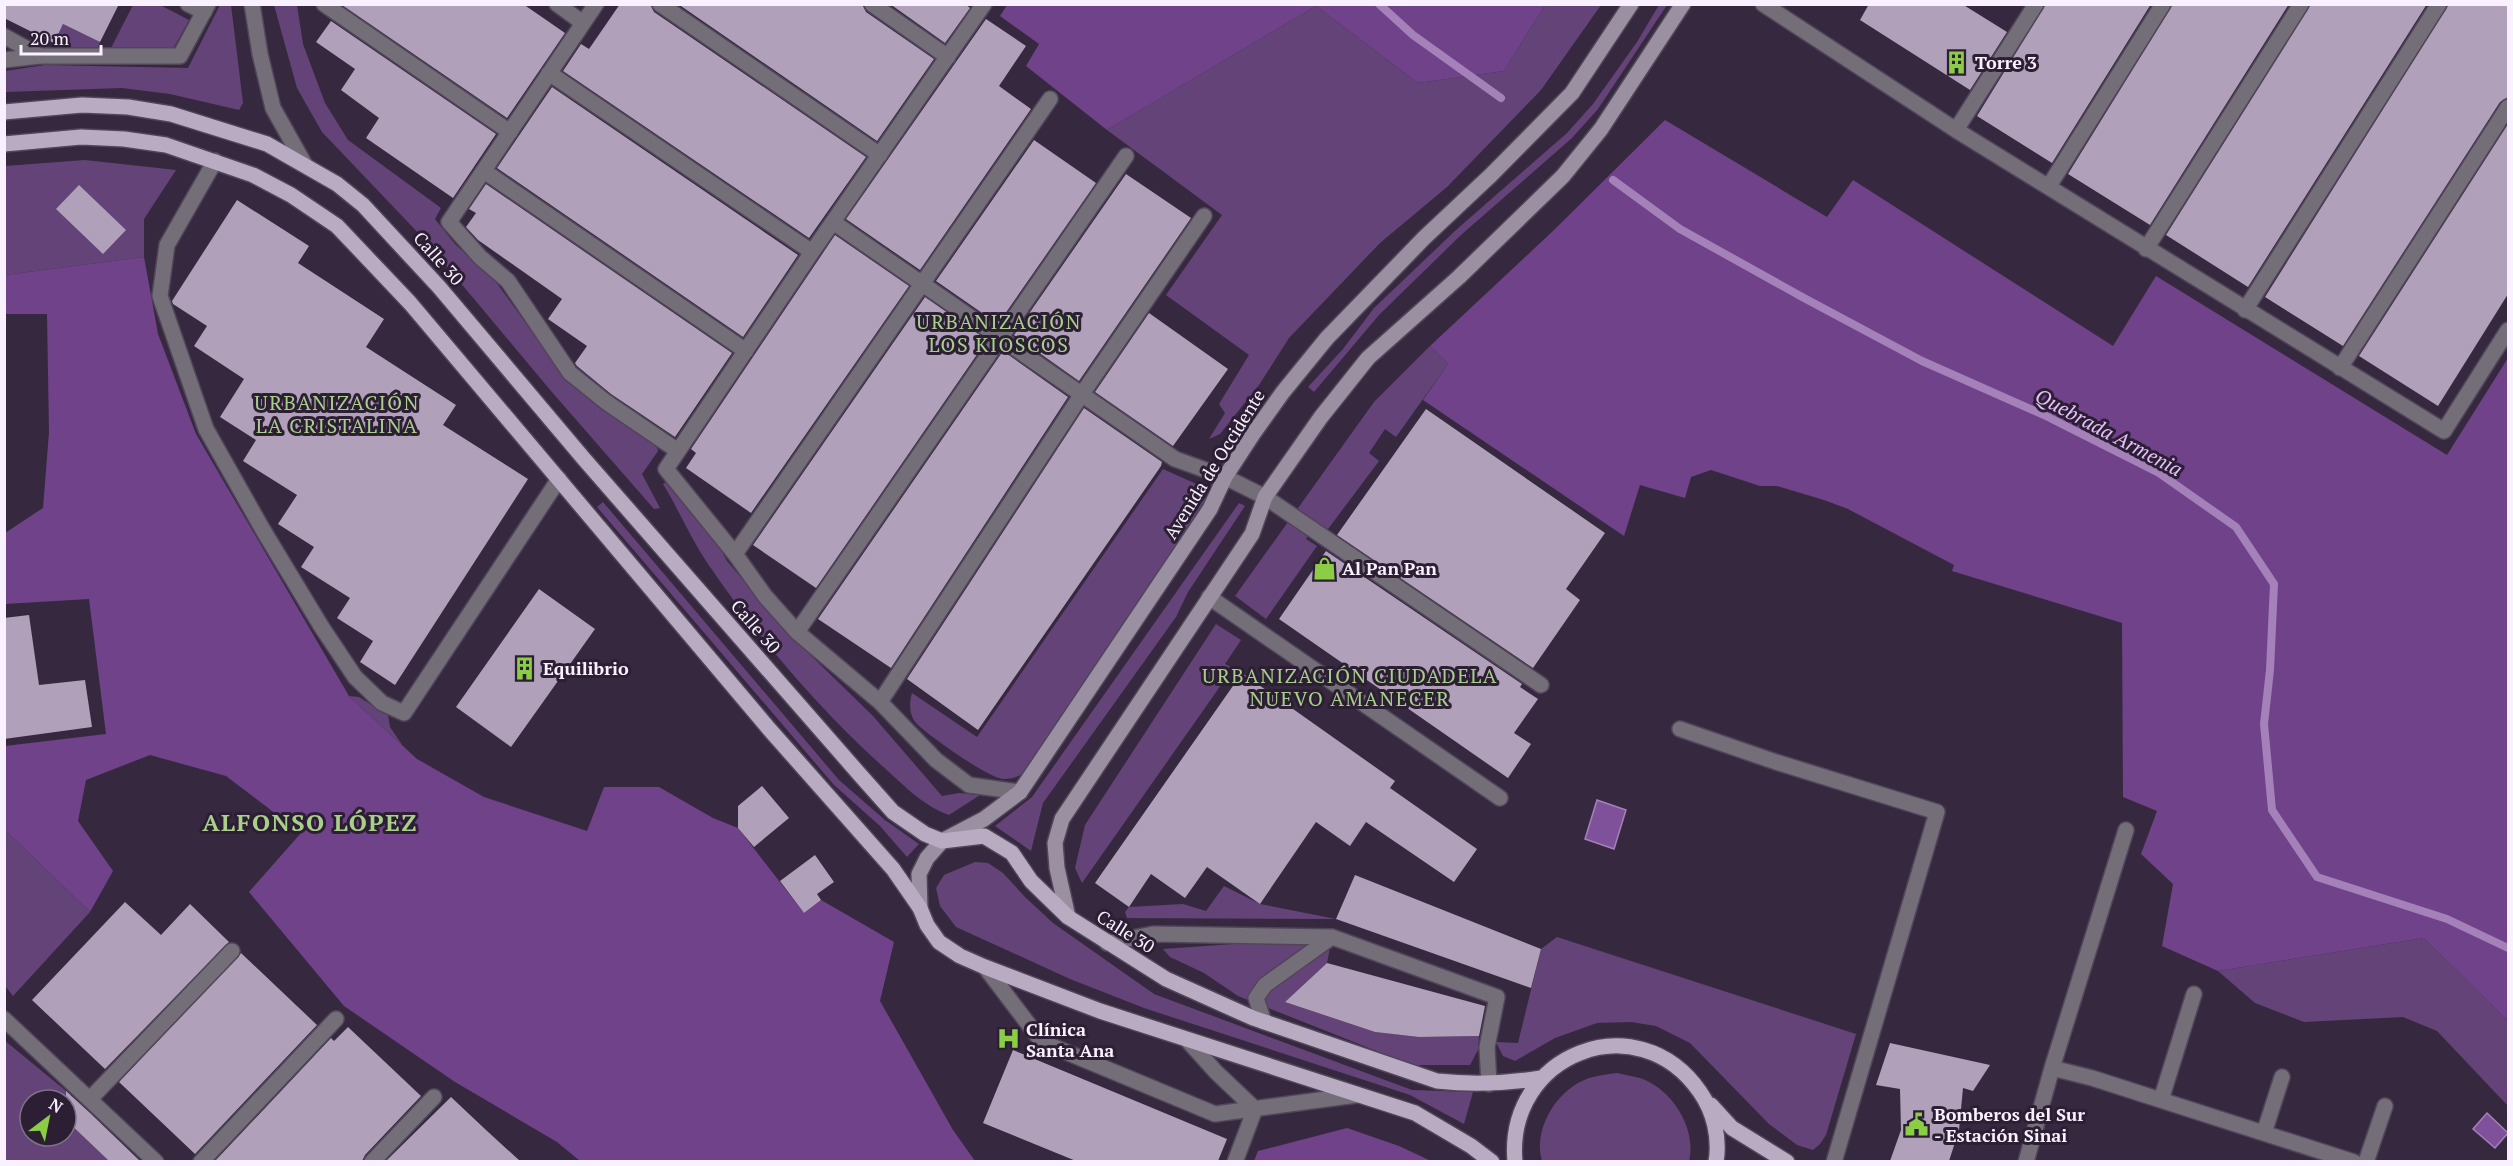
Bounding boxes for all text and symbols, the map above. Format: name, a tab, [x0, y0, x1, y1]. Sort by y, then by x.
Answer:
scale bar	[21, 18, 100, 56]
text: 20 m	[30, 26, 70, 50]
building icon: Torre 3	[1944, 49, 1970, 75]
place label: Torre 3	[1975, 50, 2037, 74]
street label: Calle 30	[409, 226, 469, 290]
district label: URBANIZACIÓN LOS KIOSCOS	[916, 308, 1082, 358]
water label: Quebrada Armenia	[2031, 382, 2187, 482]
street label: Avenida de Occidente	[1158, 384, 1270, 544]
district label: URBANIZACIÓN LA CRISTALINA	[254, 389, 420, 439]
shop icon: Al Pan Pan	[1311, 555, 1337, 581]
place label: Al Pan Pan	[1342, 556, 1437, 580]
street label: Calle 30	[726, 594, 786, 658]
building icon: Equilibrio	[512, 655, 538, 681]
place label: Equilibrio	[543, 656, 629, 680]
district label: URBANIZACIÓN CIUDADELA NUEVO AMANECER	[1202, 662, 1498, 712]
district label: ALFONSO LÓPEZ	[202, 806, 418, 838]
street label: Calle 30	[1092, 904, 1160, 958]
place label: Clínica Santa Ana	[1026, 1017, 1114, 1062]
hospital icon: Clínica Santa Ana	[995, 1026, 1021, 1052]
north arrow	[18, 1088, 78, 1148]
text: N	[45, 1093, 67, 1118]
place label: Bomberos del Sur - Estación Sinai	[1934, 1102, 2085, 1147]
public building icon: Bomberos del Sur - Estación Sinai	[1903, 1111, 1929, 1137]

